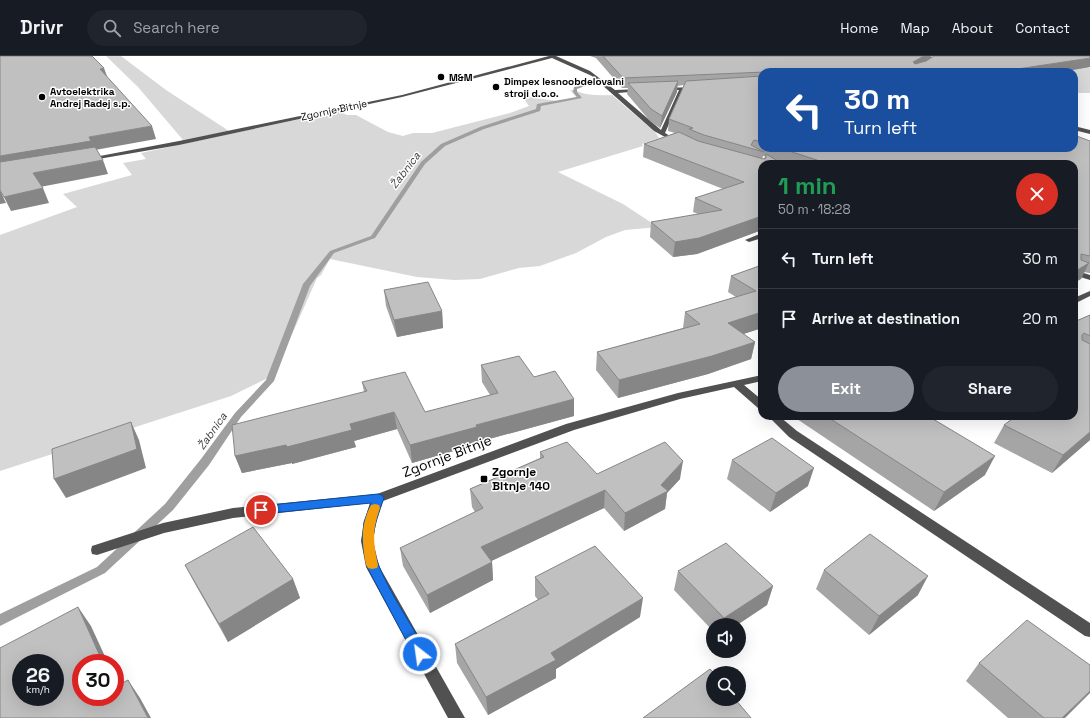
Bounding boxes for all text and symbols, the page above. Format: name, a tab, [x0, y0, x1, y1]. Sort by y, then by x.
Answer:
search box	[87, 10, 367, 46]
text: Drivr	[20, 15, 63, 40]
icon: search	[101, 17, 123, 39]
text: Search here	[133, 18, 220, 37]
text: Home	[840, 19, 878, 37]
text: Map	[900, 19, 930, 37]
text: About	[952, 19, 993, 37]
text: Contact	[1015, 19, 1070, 37]
place label: M&M	[449, 71, 473, 84]
marker: M&M	[436, 72, 446, 82]
place label: Dimpex lesnoobdelovalni stroji d.o.o.	[504, 75, 624, 100]
text: 30 m	[844, 81, 910, 117]
marker: Dimpex lesnoobdelovalni stroji d.o.o.	[491, 82, 501, 92]
icon: left	[778, 84, 830, 136]
place label: Avtoelektrika Andrej Radej s.p.	[50, 85, 131, 110]
marker: Avtoelektrika Andrej Radej s.p.	[37, 92, 47, 102]
street label: Zgornje Bitnje	[300, 97, 368, 123]
text: Turn left	[844, 116, 917, 139]
water label: Žabnica	[387, 148, 424, 191]
text: 1 min	[778, 170, 837, 201]
button: close	[1016, 173, 1058, 215]
text: 50 m · 18:28	[778, 201, 851, 218]
icon: left	[778, 248, 800, 270]
text: Turn left	[812, 249, 874, 268]
text: 30 m	[1023, 249, 1058, 268]
icon: arrive	[778, 308, 800, 330]
text: Arrive at destination	[812, 309, 960, 328]
text: 20 m	[1023, 309, 1058, 328]
button: Exit	[778, 366, 914, 412]
button: Share	[922, 366, 1058, 412]
water label: Žabnica	[194, 409, 230, 452]
street label: Zgornje Bitnje	[400, 431, 494, 481]
place label: Zgornje Bitnje 140	[492, 464, 550, 494]
marker: Zgornje Bitnje 140	[479, 474, 489, 484]
pin	[244, 493, 278, 527]
icon: arrive	[250, 499, 272, 521]
map controls	[706, 618, 746, 706]
button: sound	[706, 618, 746, 658]
position arrow	[399, 633, 441, 675]
speed limit sign: 30	[72, 654, 124, 706]
text: 26	[26, 662, 50, 688]
button: search	[706, 666, 746, 706]
text: km/h	[26, 683, 50, 696]

